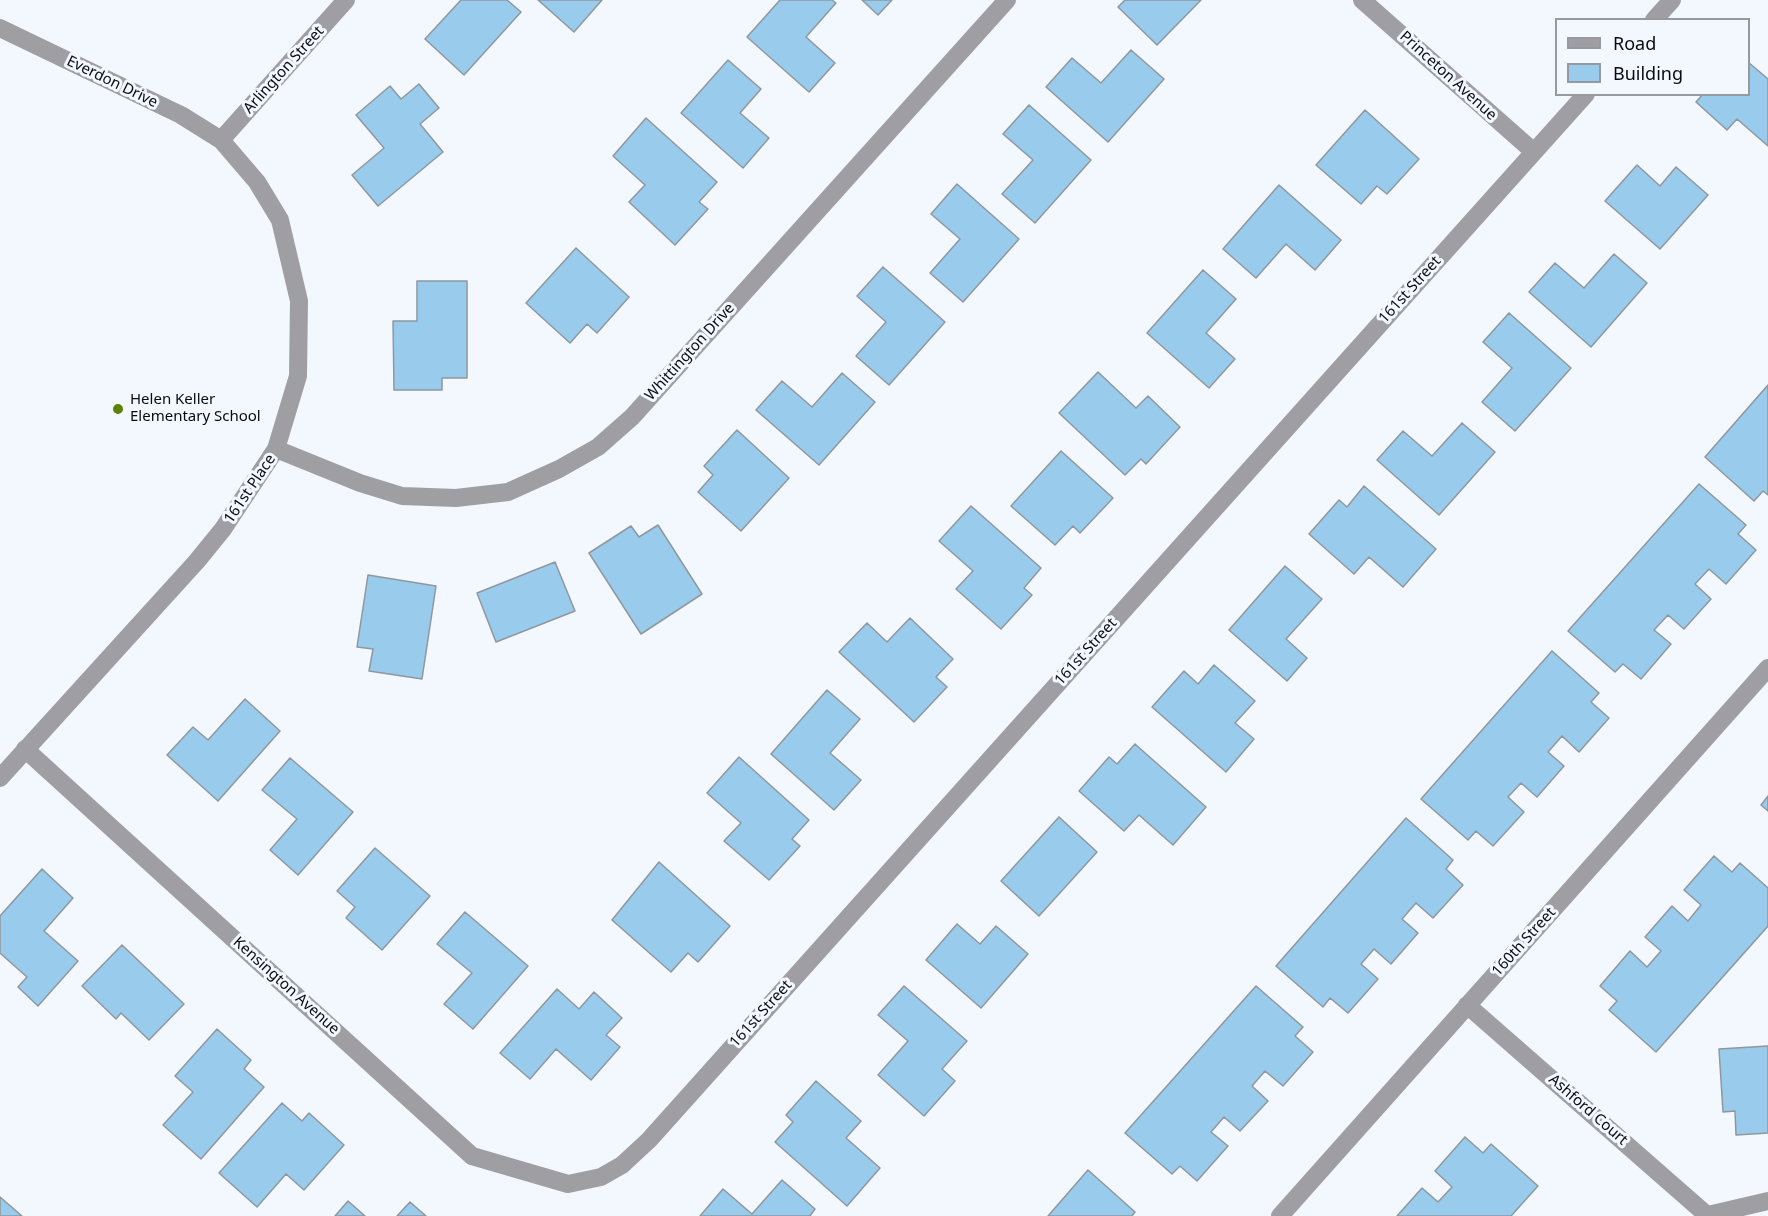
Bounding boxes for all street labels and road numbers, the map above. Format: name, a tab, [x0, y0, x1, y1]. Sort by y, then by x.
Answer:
street label: Arlington Street	[240, 23, 328, 117]
street label: Princeton Avenue	[1396, 28, 1500, 124]
street label: Everdon Drive	[64, 52, 160, 112]
street label: 161st Street	[1375, 253, 1445, 327]
street label: Whittington Drive	[641, 300, 739, 404]
street label: 161st Place	[220, 451, 280, 527]
street label: 161st Street	[1051, 615, 1121, 689]
street label: 160th Street	[1488, 904, 1560, 980]
street label: Kensington Avenue	[229, 934, 343, 1038]
street label: 161st Street	[726, 977, 796, 1051]
street label: Ashford Court	[1545, 1071, 1631, 1149]

